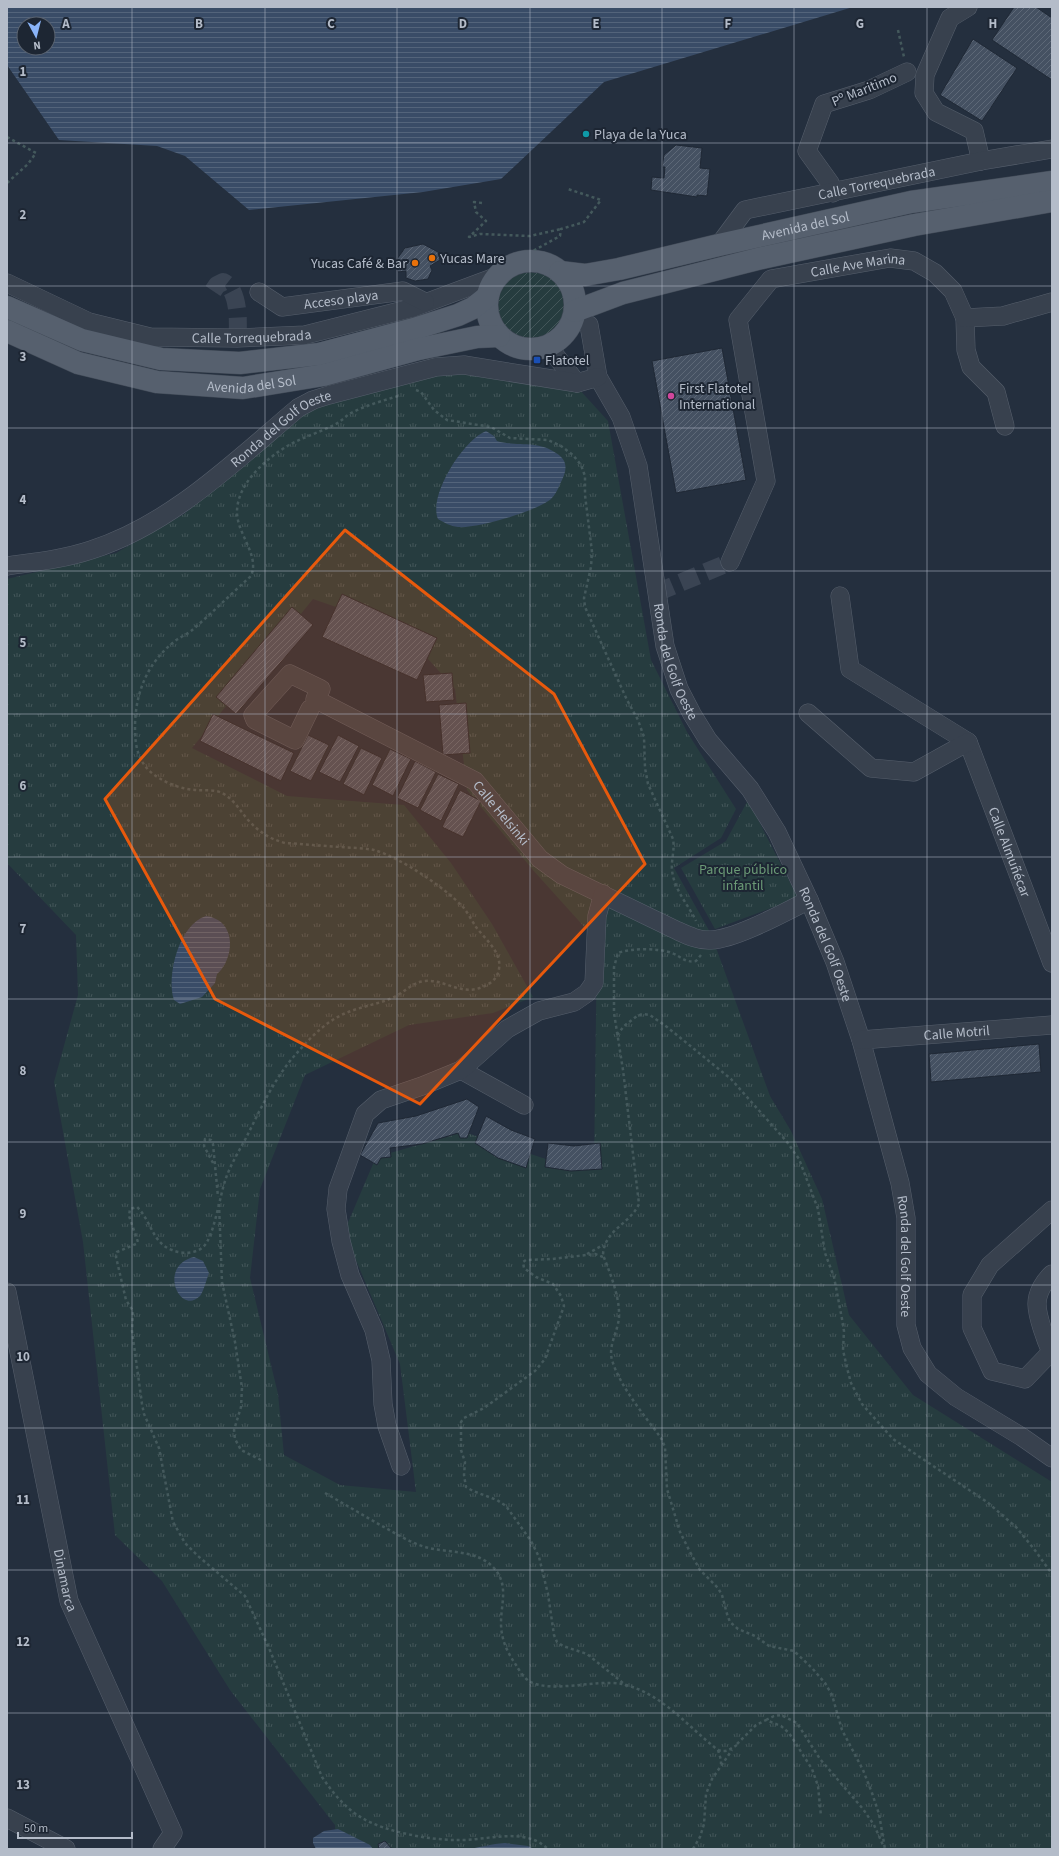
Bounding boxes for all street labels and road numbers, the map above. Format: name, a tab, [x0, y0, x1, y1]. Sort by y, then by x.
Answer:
street label: Pº Maritimo	[829, 68, 900, 112]
street label: Calle Torrequebrada	[816, 162, 937, 206]
street label: Avenida del Sol	[760, 207, 852, 246]
street label: Calle Ave Marina	[809, 249, 906, 283]
street label: Acceso playa	[303, 285, 380, 315]
street label: Calle Torrequebrada	[192, 325, 313, 349]
street label: Avenida del Sol	[206, 371, 298, 399]
street label: Ronda del Golf Oeste	[227, 386, 334, 473]
street label: Ronda del Golf Oeste	[648, 602, 702, 724]
street label: Calle Helsinki	[468, 777, 534, 850]
street label: Calle Almuñécar	[983, 804, 1035, 900]
street label: Ronda del Golf Oeste	[793, 884, 857, 1004]
street label: Calle Motril	[923, 1021, 991, 1046]
street label: Ronda del Golf Oeste	[891, 1194, 915, 1317]
street label: Dinamarca	[48, 1547, 82, 1615]

